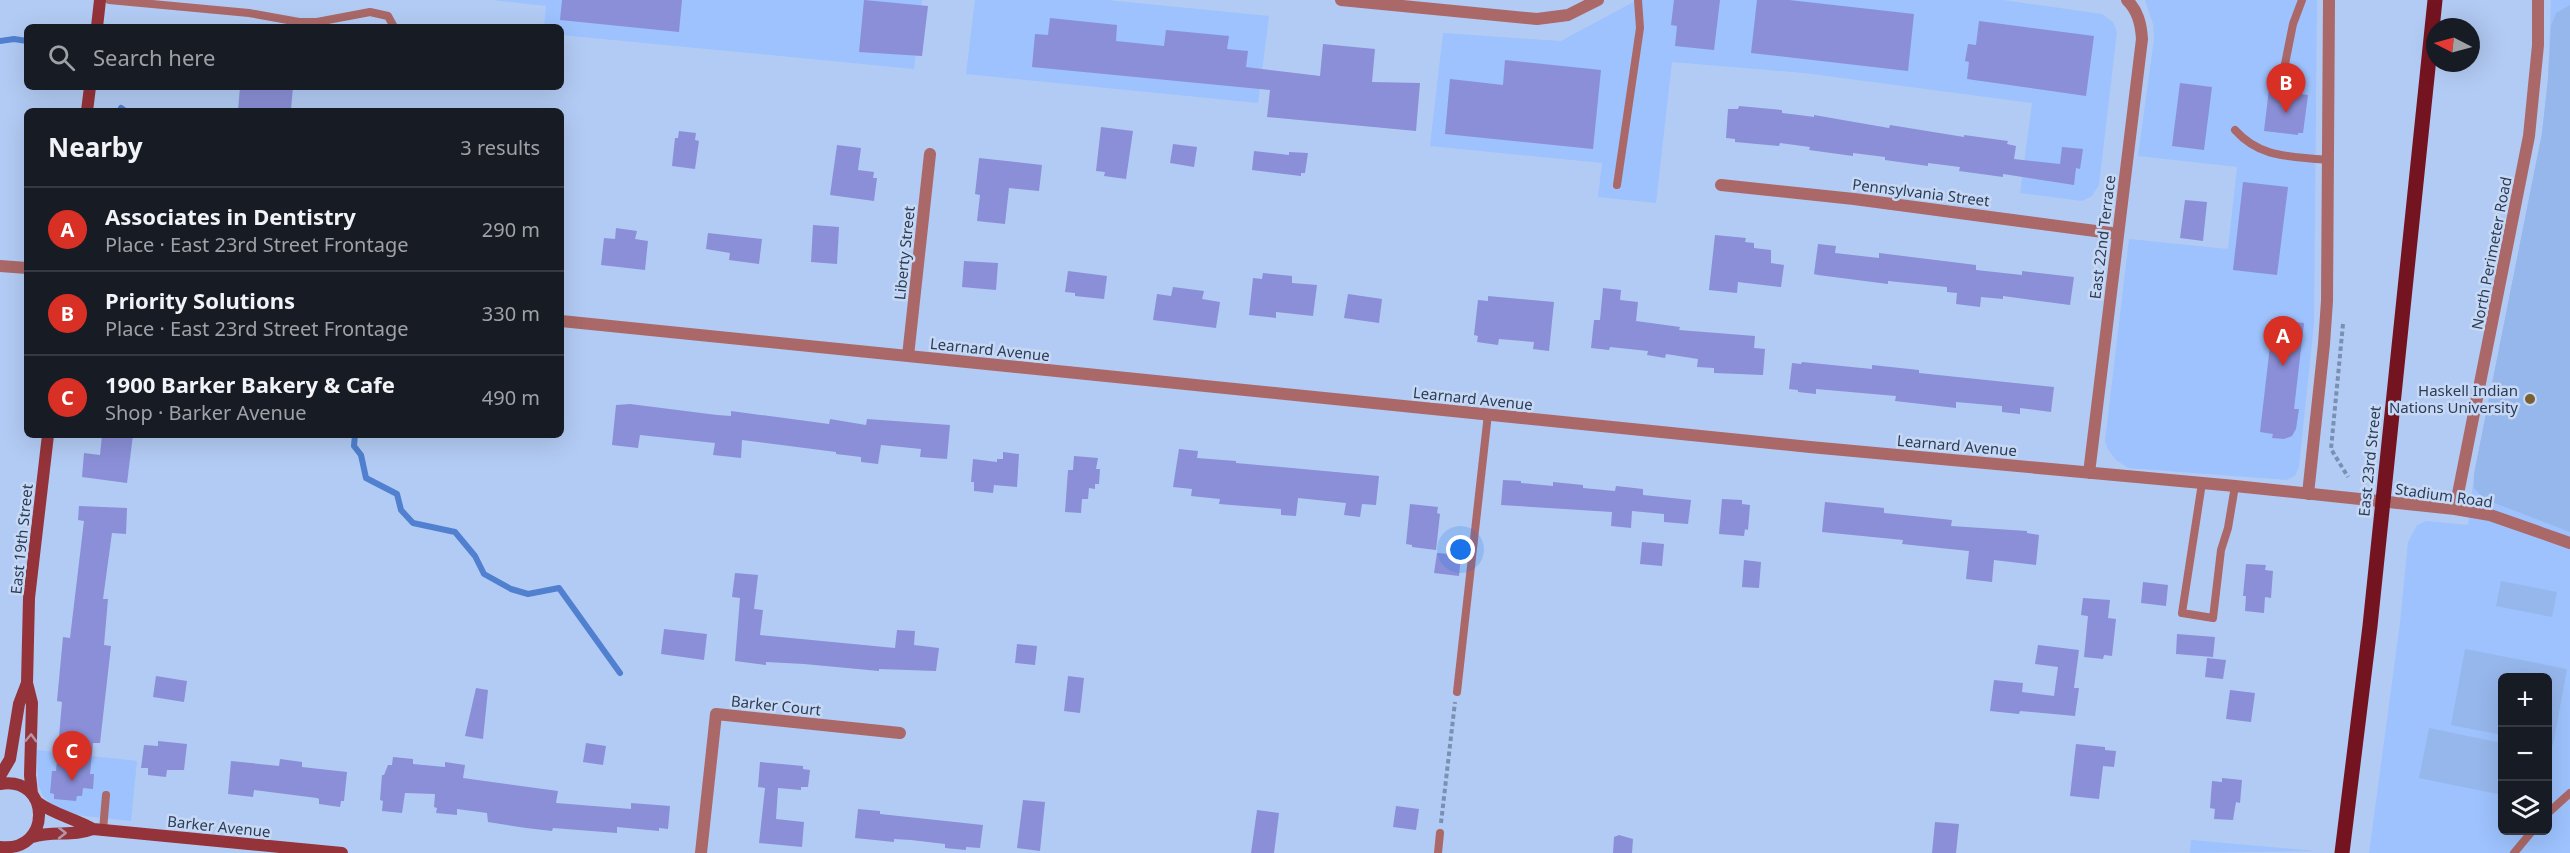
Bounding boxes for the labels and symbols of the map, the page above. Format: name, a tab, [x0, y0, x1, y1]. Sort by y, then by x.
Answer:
north arrow	[2426, 18, 2480, 72]
pin: B	[2266, 63, 2306, 113]
street label: Pennsylvania Street	[1851, 174, 1991, 210]
street label: East 22nd Terrace	[2084, 174, 2120, 300]
street label: North Perimeter Road	[2466, 175, 2516, 331]
street label: Liberty Street	[889, 204, 919, 301]
pin: A	[2264, 316, 2302, 366]
street label: Learnard Avenue	[929, 333, 1051, 365]
place label: Haskell Indian Nations University	[2389, 380, 2518, 417]
street label: Learnard Avenue	[1412, 382, 1534, 414]
marker: Haskell Indian Nations University	[2523, 392, 2537, 406]
street label: East 23rd Street	[2353, 404, 2385, 517]
street label: Learnard Avenue	[1896, 430, 2018, 460]
street label: Stadium Road	[2394, 478, 2494, 512]
street label: East 19th Street	[5, 482, 37, 595]
your location	[1446, 535, 1475, 564]
street label: Barker Court	[730, 690, 823, 720]
pin: C	[52, 732, 92, 781]
one-way arrow	[25, 734, 38, 743]
street label: Barker Avenue	[166, 811, 272, 841]
one-way arrow	[58, 827, 67, 839]

